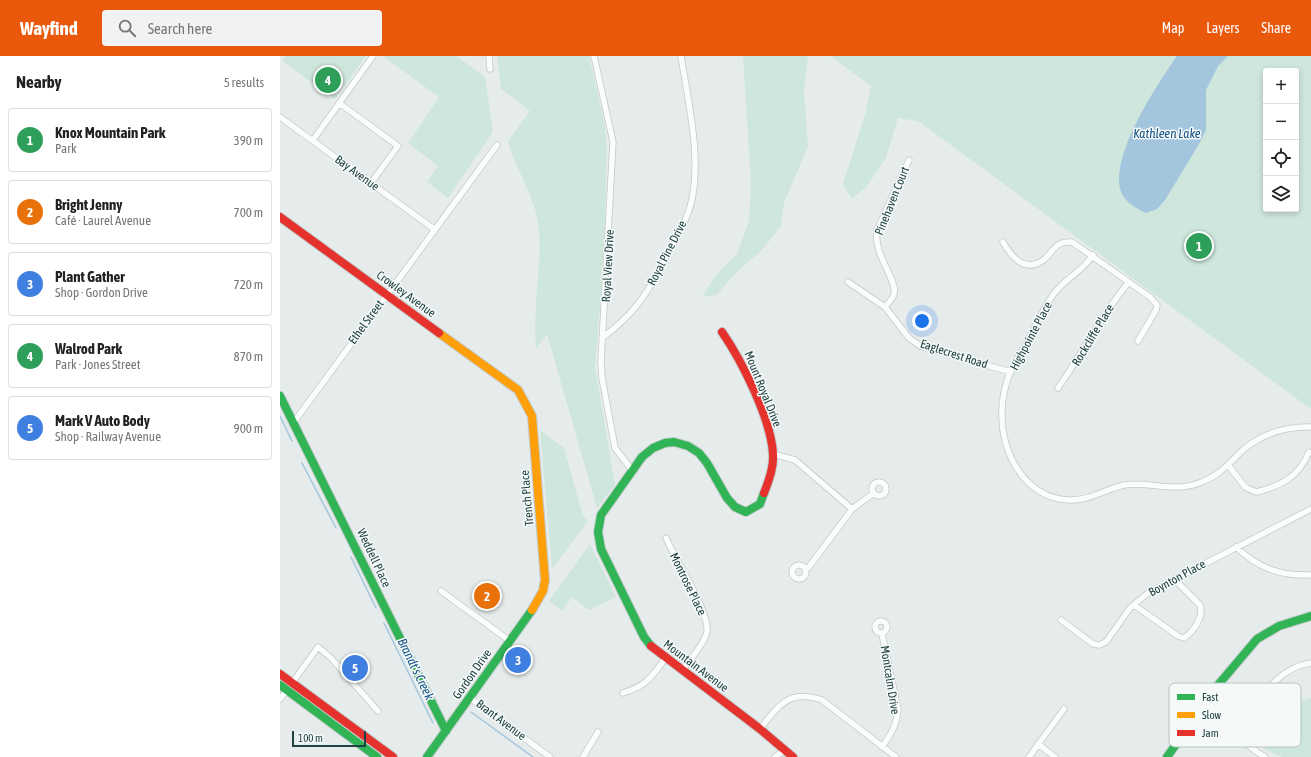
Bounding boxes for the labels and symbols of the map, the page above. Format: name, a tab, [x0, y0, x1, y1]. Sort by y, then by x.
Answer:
pin: 4	[315, 65, 341, 95]
water label: Kathleen Lake	[1133, 126, 1201, 141]
street label: Bay Avenue	[332, 152, 382, 194]
street label: Pinehaven Court	[872, 164, 912, 237]
street label: Royal Pine Drive	[645, 218, 689, 288]
street label: Royal View Drive	[599, 229, 617, 303]
pin: 1	[1186, 231, 1212, 261]
street label: Crowley Avenue	[374, 268, 438, 320]
street label: Ethel Street	[345, 297, 387, 347]
street label: Highpointe Place	[1007, 299, 1055, 373]
street label: Rockcliffe Place	[1069, 302, 1117, 368]
your location	[912, 311, 932, 331]
street label: Eaglecrest Road	[919, 337, 989, 371]
street label: Mount Royal Drive	[741, 349, 785, 429]
street label: Trench Place	[518, 470, 536, 526]
street label: Weddell Place	[354, 526, 394, 590]
street label: Montrose Place	[667, 550, 709, 618]
street label: Boynton Place	[1146, 557, 1208, 599]
pin: 2	[474, 581, 500, 611]
water label: Brandt's Creek	[395, 636, 438, 703]
street label: Mountain Avenue	[661, 637, 731, 695]
pin: 3	[505, 645, 531, 675]
street label: Montcalm Drive	[878, 645, 902, 715]
street label: Gordon Drive	[450, 646, 494, 702]
pin: 5	[342, 653, 368, 683]
legend	[1169, 683, 1301, 747]
text: Fast	[1202, 691, 1218, 703]
street label: Brant Avenue	[473, 697, 529, 743]
text: Slow	[1202, 709, 1221, 721]
text: Jam	[1202, 727, 1219, 739]
scale bar	[292, 729, 366, 748]

